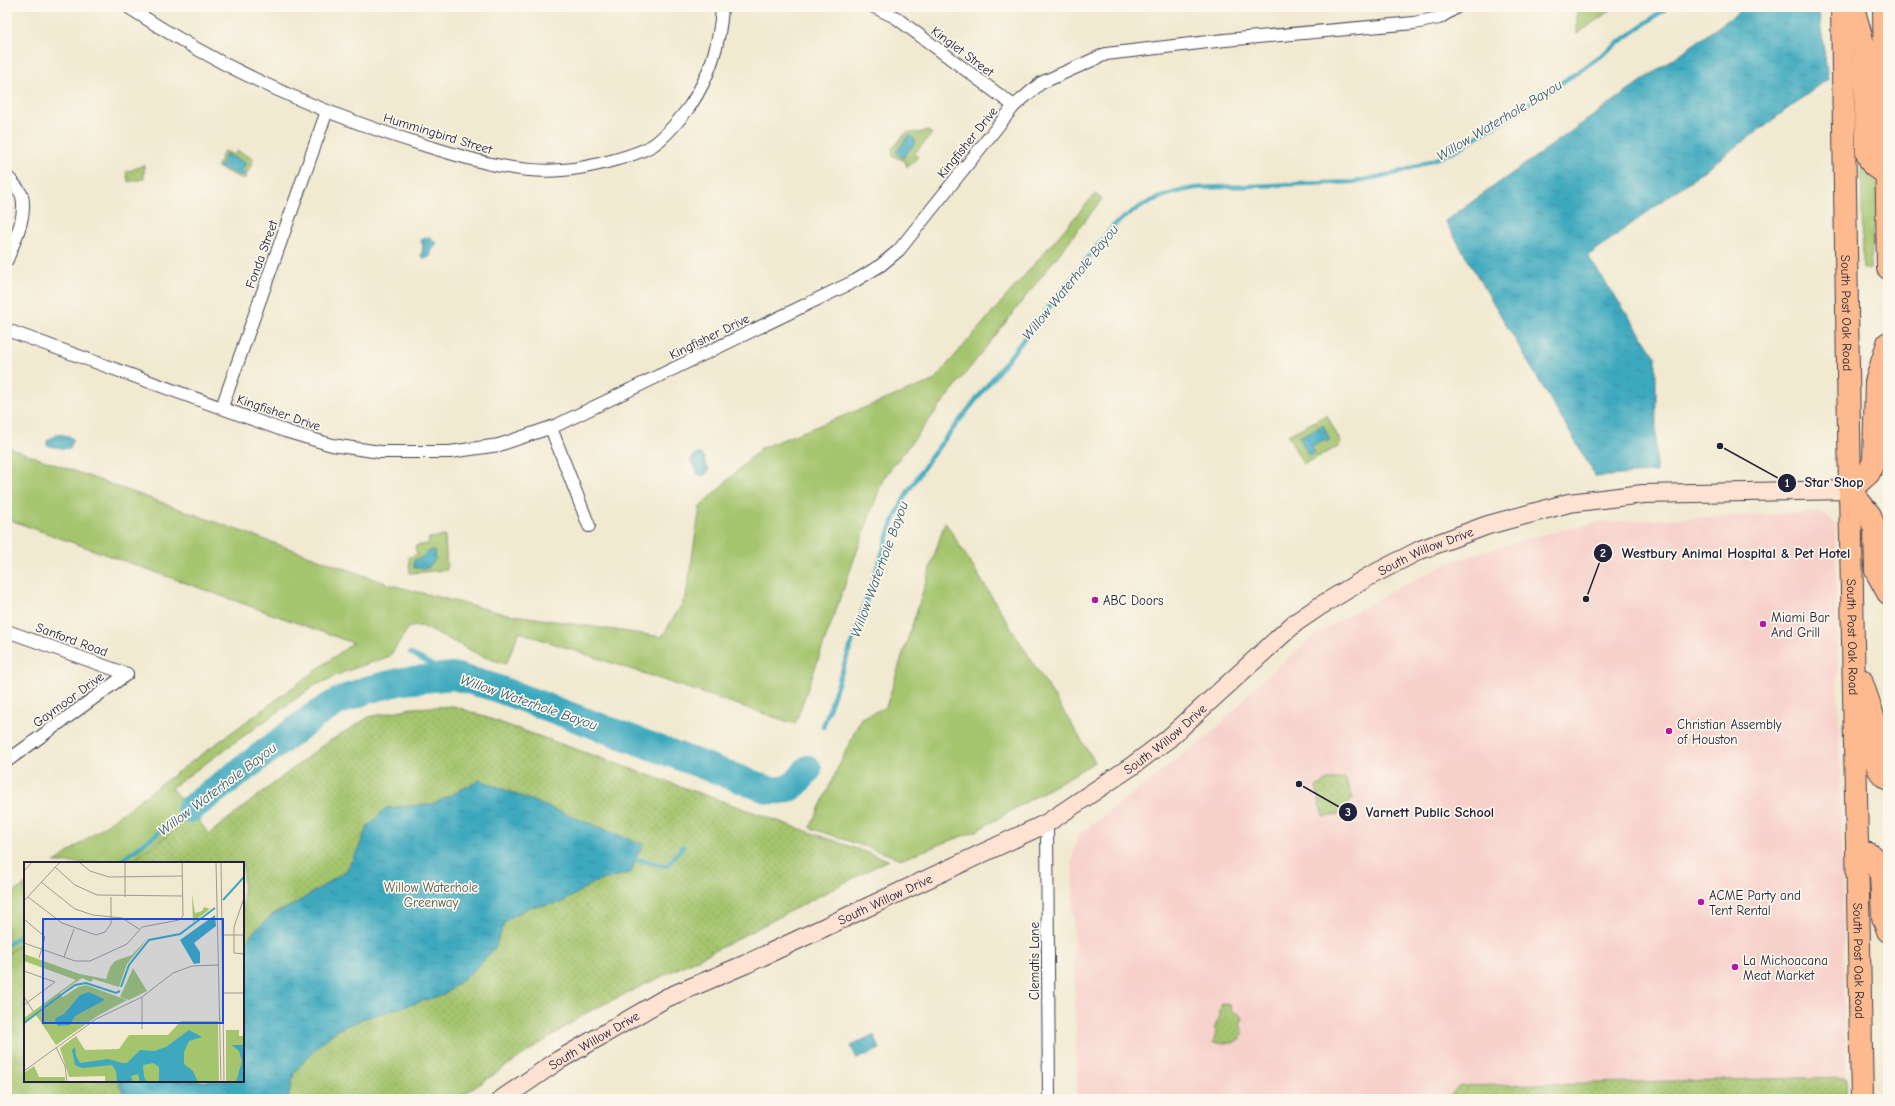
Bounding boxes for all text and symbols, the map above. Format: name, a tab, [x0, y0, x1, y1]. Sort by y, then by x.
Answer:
street label: Kinglet Street	[929, 23, 998, 81]
water label: Willow Waterhole Bayou	[1433, 76, 1565, 165]
street label: Kingfisher Drive	[934, 103, 1001, 181]
street label: Hummingbird Street	[382, 110, 495, 158]
street label: Fonda Street	[242, 217, 281, 290]
water label: Willow Waterhole Bayou	[1018, 221, 1122, 344]
street label: South Post Oak Road	[1838, 255, 1855, 371]
street label: Kingfisher Drive	[667, 310, 752, 362]
street label: Kingfisher Drive	[235, 391, 323, 434]
callout: Star Shop	[1777, 470, 1872, 496]
text: Star Shop	[1804, 474, 1864, 491]
text: 1	[1785, 476, 1790, 490]
water label: Willow Waterhole Bayou	[847, 499, 912, 640]
street label: South Willow Drive	[1375, 524, 1476, 579]
callout: Westbury Animal Hospital & Pet Hotel	[1593, 540, 1858, 566]
text: Westbury Animal Hospital & Pet Hotel	[1622, 545, 1850, 562]
text: 2	[1600, 546, 1606, 560]
street label: South Post Oak Road	[1844, 578, 1861, 695]
place label: ABC Doors	[1103, 593, 1163, 608]
marker: ABC Doors	[1090, 595, 1100, 605]
place label: Miami Bar And Grill	[1771, 610, 1830, 640]
marker: Miami Bar And Grill	[1758, 619, 1768, 629]
street label: Sanford Road	[34, 620, 110, 659]
street label: Gaymoor Drive	[30, 668, 107, 730]
water label: Willow Waterhole Bayou	[458, 671, 600, 734]
street label: South Willow Drive	[1121, 701, 1210, 777]
place label: Christian Assembly of Houston	[1677, 717, 1782, 747]
marker: Christian Assembly of Houston	[1664, 726, 1674, 736]
water label: Willow Waterhole Bayou	[155, 739, 280, 840]
callout: Varnett Public School	[1338, 799, 1502, 825]
text: Varnett Public School	[1366, 804, 1494, 821]
text: 3	[1345, 805, 1351, 819]
inset map	[24, 862, 244, 1082]
street label: South Willow Drive	[835, 871, 935, 928]
park label: Willow Waterhole Greenway	[384, 880, 479, 910]
place label: ACME Party and Tent Rental	[1709, 888, 1801, 918]
marker: ACME Party and Tent Rental	[1696, 897, 1706, 907]
street label: South Post Oak Road	[1850, 902, 1867, 1019]
street label: Clematis Lane	[1027, 922, 1042, 1000]
place label: La Michoacana Meat Market	[1743, 953, 1828, 983]
marker: La Michoacana Meat Market	[1730, 962, 1740, 972]
street label: South Willow Drive	[546, 1008, 642, 1073]

